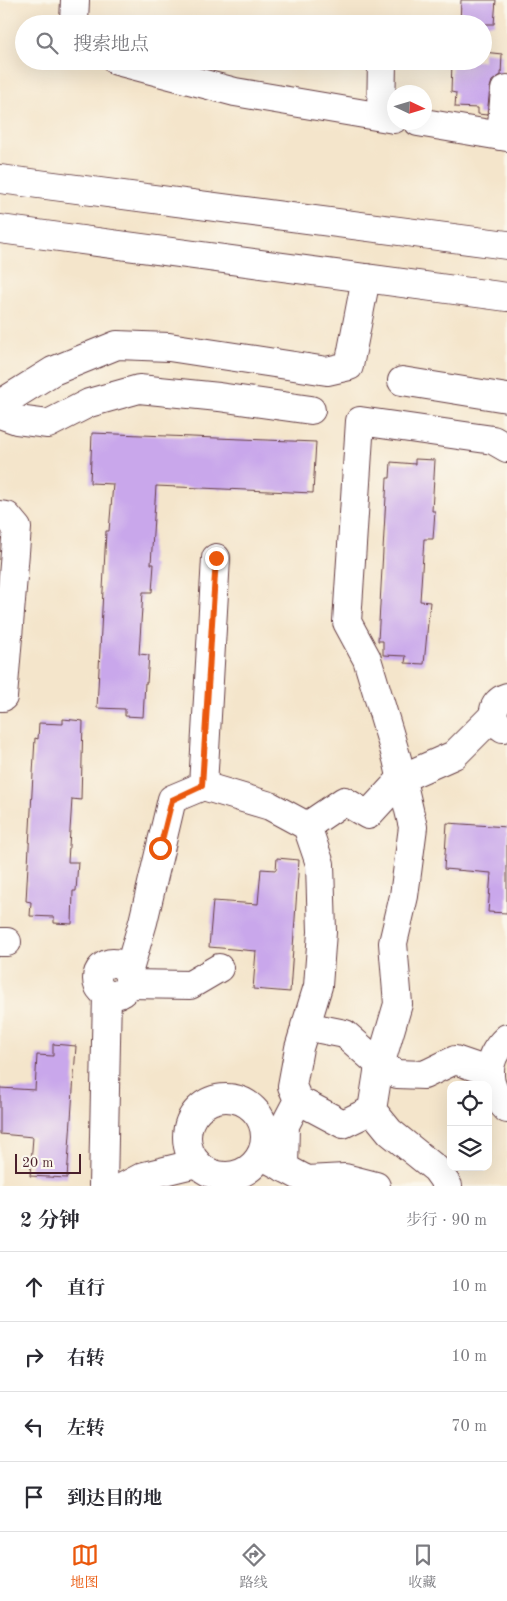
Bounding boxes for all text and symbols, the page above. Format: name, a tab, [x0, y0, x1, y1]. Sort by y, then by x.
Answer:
search box	[15, 15, 492, 70]
icon: search	[33, 29, 61, 57]
text: 搜索地点	[73, 36, 149, 55]
north arrow	[387, 85, 432, 130]
route end	[205, 547, 228, 570]
route start	[149, 837, 172, 860]
map controls	[447, 1081, 492, 1171]
button: locate	[447, 1081, 492, 1126]
button: layers	[447, 1126, 492, 1171]
scale bar	[15, 1151, 81, 1174]
text: 20 m	[22, 1156, 53, 1170]
text: 2 分钟	[20, 1211, 80, 1232]
text: 步行 · 90 m	[406, 1213, 487, 1229]
icon: ahead	[20, 1273, 48, 1301]
text: 10 m	[451, 1279, 487, 1295]
text: 直行	[67, 1280, 105, 1299]
icon: right	[20, 1343, 48, 1371]
text: 10 m	[451, 1349, 487, 1365]
text: 右转	[67, 1350, 105, 1369]
icon: left	[20, 1413, 48, 1441]
text: 70 m	[451, 1419, 487, 1435]
text: 左转	[67, 1420, 105, 1439]
icon: arrive	[20, 1483, 48, 1511]
text: 到达目的地	[67, 1490, 162, 1509]
tab: 地图	[71, 1541, 99, 1592]
tab: 路线	[240, 1541, 268, 1592]
tab: 收藏	[409, 1541, 437, 1592]

